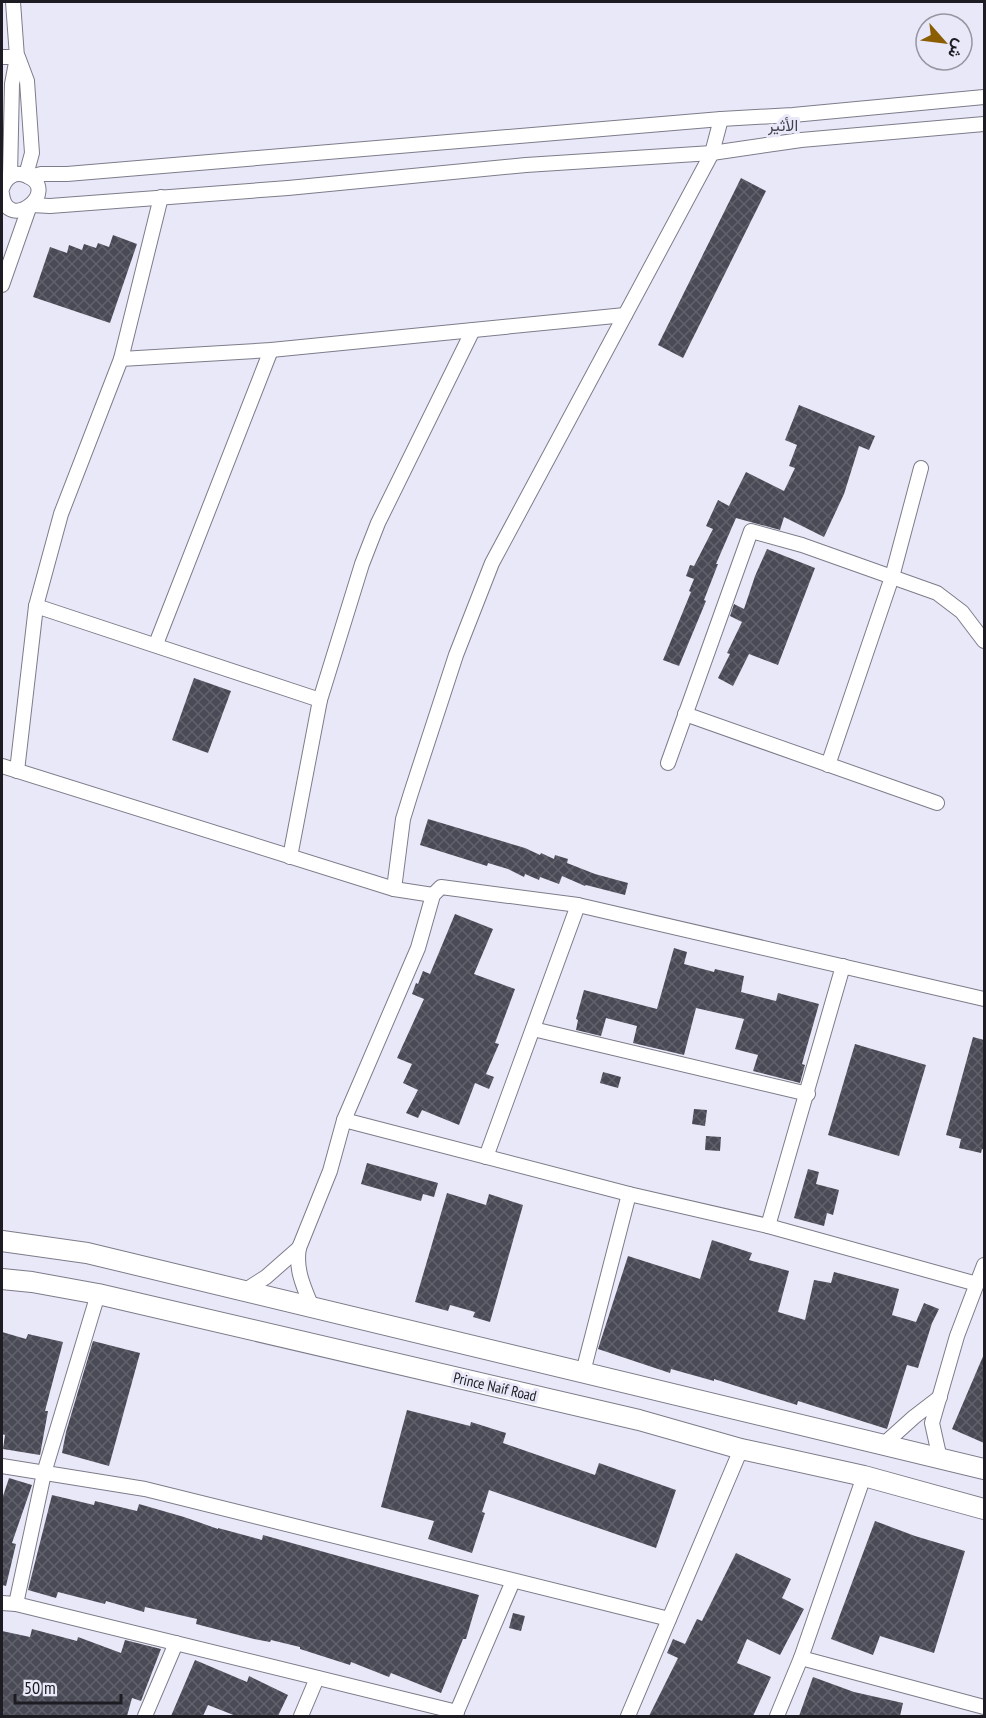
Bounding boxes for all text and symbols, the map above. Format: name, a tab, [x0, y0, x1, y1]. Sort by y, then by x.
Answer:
north arrow	[914, 12, 974, 72]
text: ش	[944, 36, 971, 62]
district label: الأثير	[767, 115, 798, 136]
street label: Prince Naif Road	[452, 1368, 539, 1405]
scale bar	[15, 1667, 122, 1705]
text: 50 m	[24, 1676, 56, 1699]

